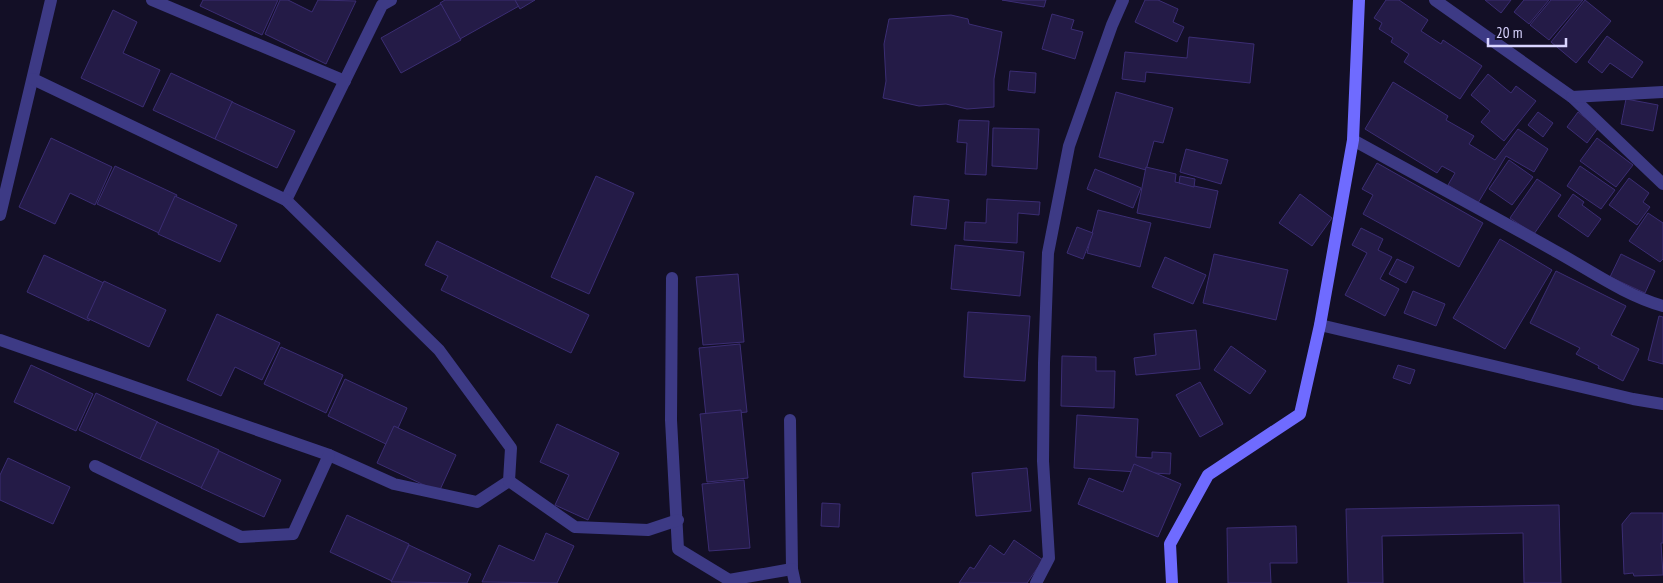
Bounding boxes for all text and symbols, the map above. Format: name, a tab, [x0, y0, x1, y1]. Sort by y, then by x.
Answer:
scale bar	[1488, 15, 1566, 47]
text: 20 m	[1496, 23, 1522, 42]

